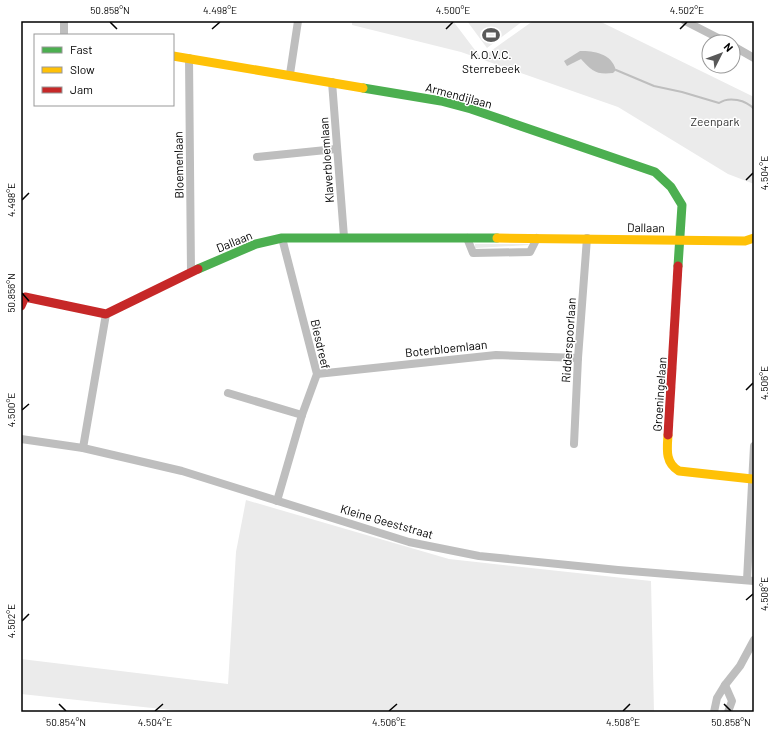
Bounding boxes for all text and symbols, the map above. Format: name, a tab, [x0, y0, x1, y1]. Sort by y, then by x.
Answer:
text: 50.858°N	[90, 4, 130, 16]
text: 4.498°E	[203, 4, 237, 16]
text: 4.500°E	[436, 4, 470, 16]
text: 4.502°E	[670, 4, 704, 16]
sports icon: K.O.V.C. Sterrebeek	[481, 25, 501, 45]
legend	[34, 34, 174, 106]
north arrow	[701, 34, 741, 74]
text: N	[722, 40, 736, 54]
text: Fast	[70, 42, 93, 56]
place label: K.O.V.C. Sterrebeek	[462, 47, 520, 75]
text: Slow	[70, 62, 95, 76]
street label: Armendijlaan	[424, 79, 494, 111]
text: Jam	[70, 82, 93, 96]
park label: Zeenpark	[691, 114, 739, 128]
street label: Klaverbloemlaan	[316, 117, 336, 203]
street label: Bloemenlaan	[170, 131, 186, 199]
text: 4.504°E	[758, 156, 770, 190]
text: 4.498°E	[5, 183, 17, 217]
street label: Dallaan	[627, 220, 665, 234]
street label: Dallaan	[214, 227, 254, 255]
text: 50.856°N	[5, 273, 17, 313]
street label: Ridderspoorlaan	[558, 297, 578, 383]
street label: Biesdreef	[309, 318, 333, 370]
street label: Boterbloemlaan	[404, 337, 488, 359]
street label: Groeningelaan	[649, 356, 669, 432]
text: 4.506°E	[758, 366, 770, 400]
text: 4.500°E	[5, 393, 17, 427]
street label: Kleine Geeststraat	[339, 501, 435, 541]
text: 4.508°E	[758, 577, 770, 611]
text: 4.502°E	[5, 604, 17, 638]
text: 50.854°N	[46, 716, 86, 728]
text: 4.504°E	[138, 716, 172, 728]
text: 4.506°E	[372, 716, 406, 728]
text: 4.508°E	[606, 716, 640, 728]
text: 50.858°N	[711, 716, 751, 728]

